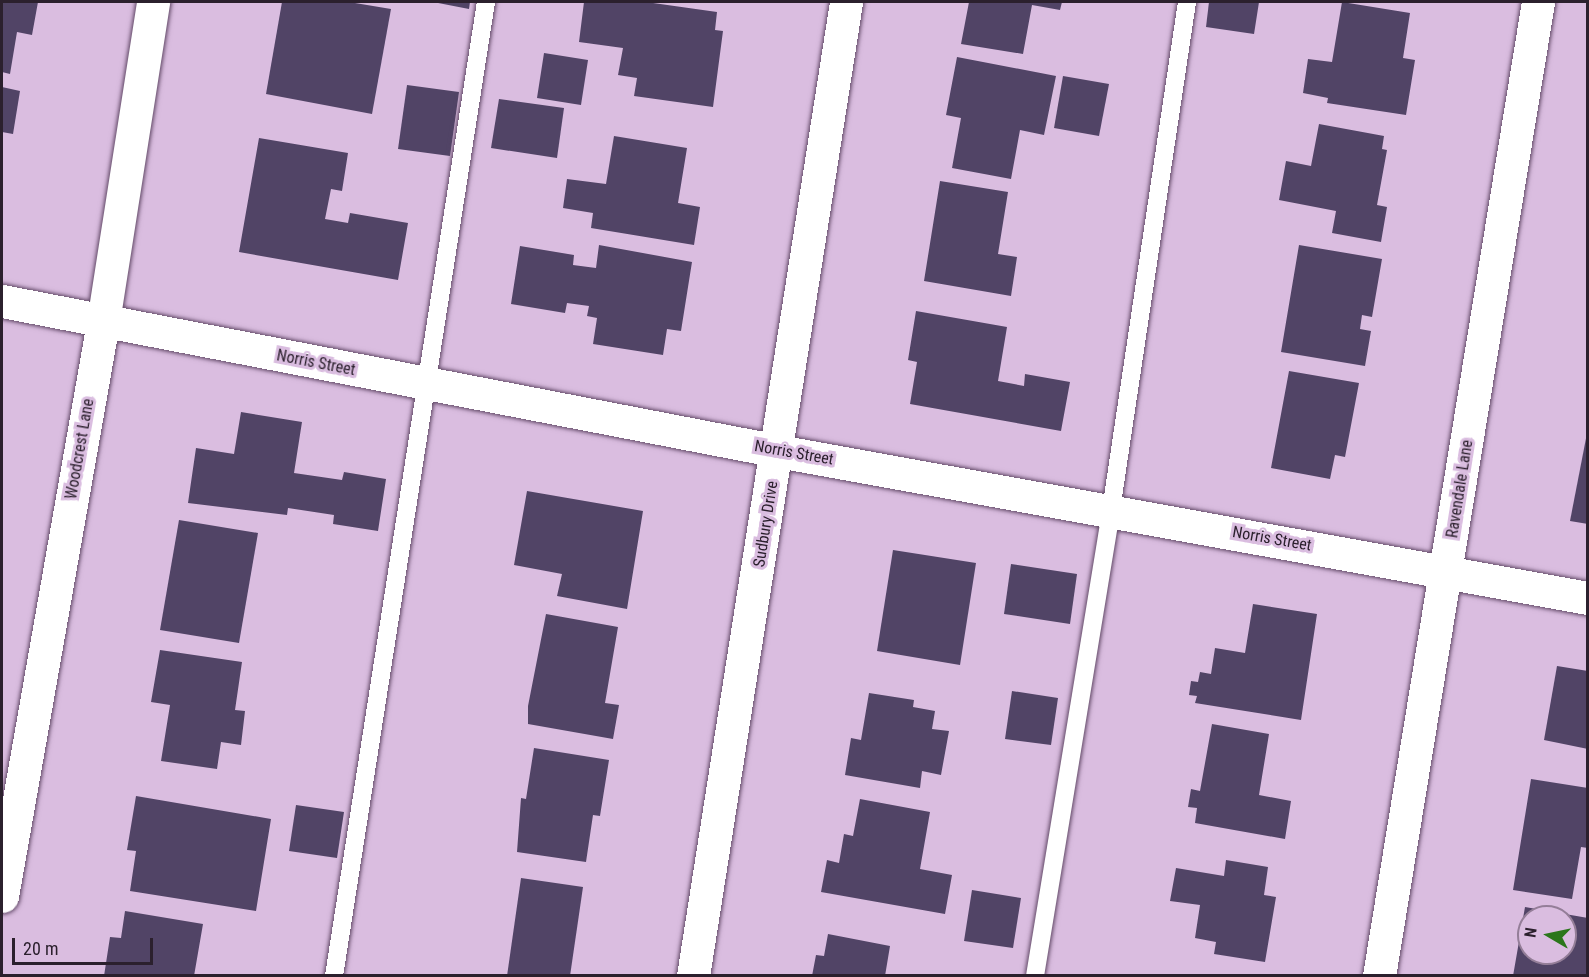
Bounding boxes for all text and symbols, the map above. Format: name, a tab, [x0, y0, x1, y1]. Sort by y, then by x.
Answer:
street label: Norris Street	[275, 346, 357, 380]
street label: Woodcrest Lane	[62, 397, 98, 501]
street label: Norris Street	[753, 437, 835, 469]
street label: Ravendale Lane	[1443, 439, 1477, 539]
street label: Sudbury Drive	[750, 480, 782, 568]
street label: Norris Street	[1231, 523, 1313, 555]
north arrow	[1517, 905, 1577, 965]
scale bar	[15, 926, 156, 964]
text: N	[1521, 926, 1541, 939]
text: 20 m	[23, 938, 58, 959]

